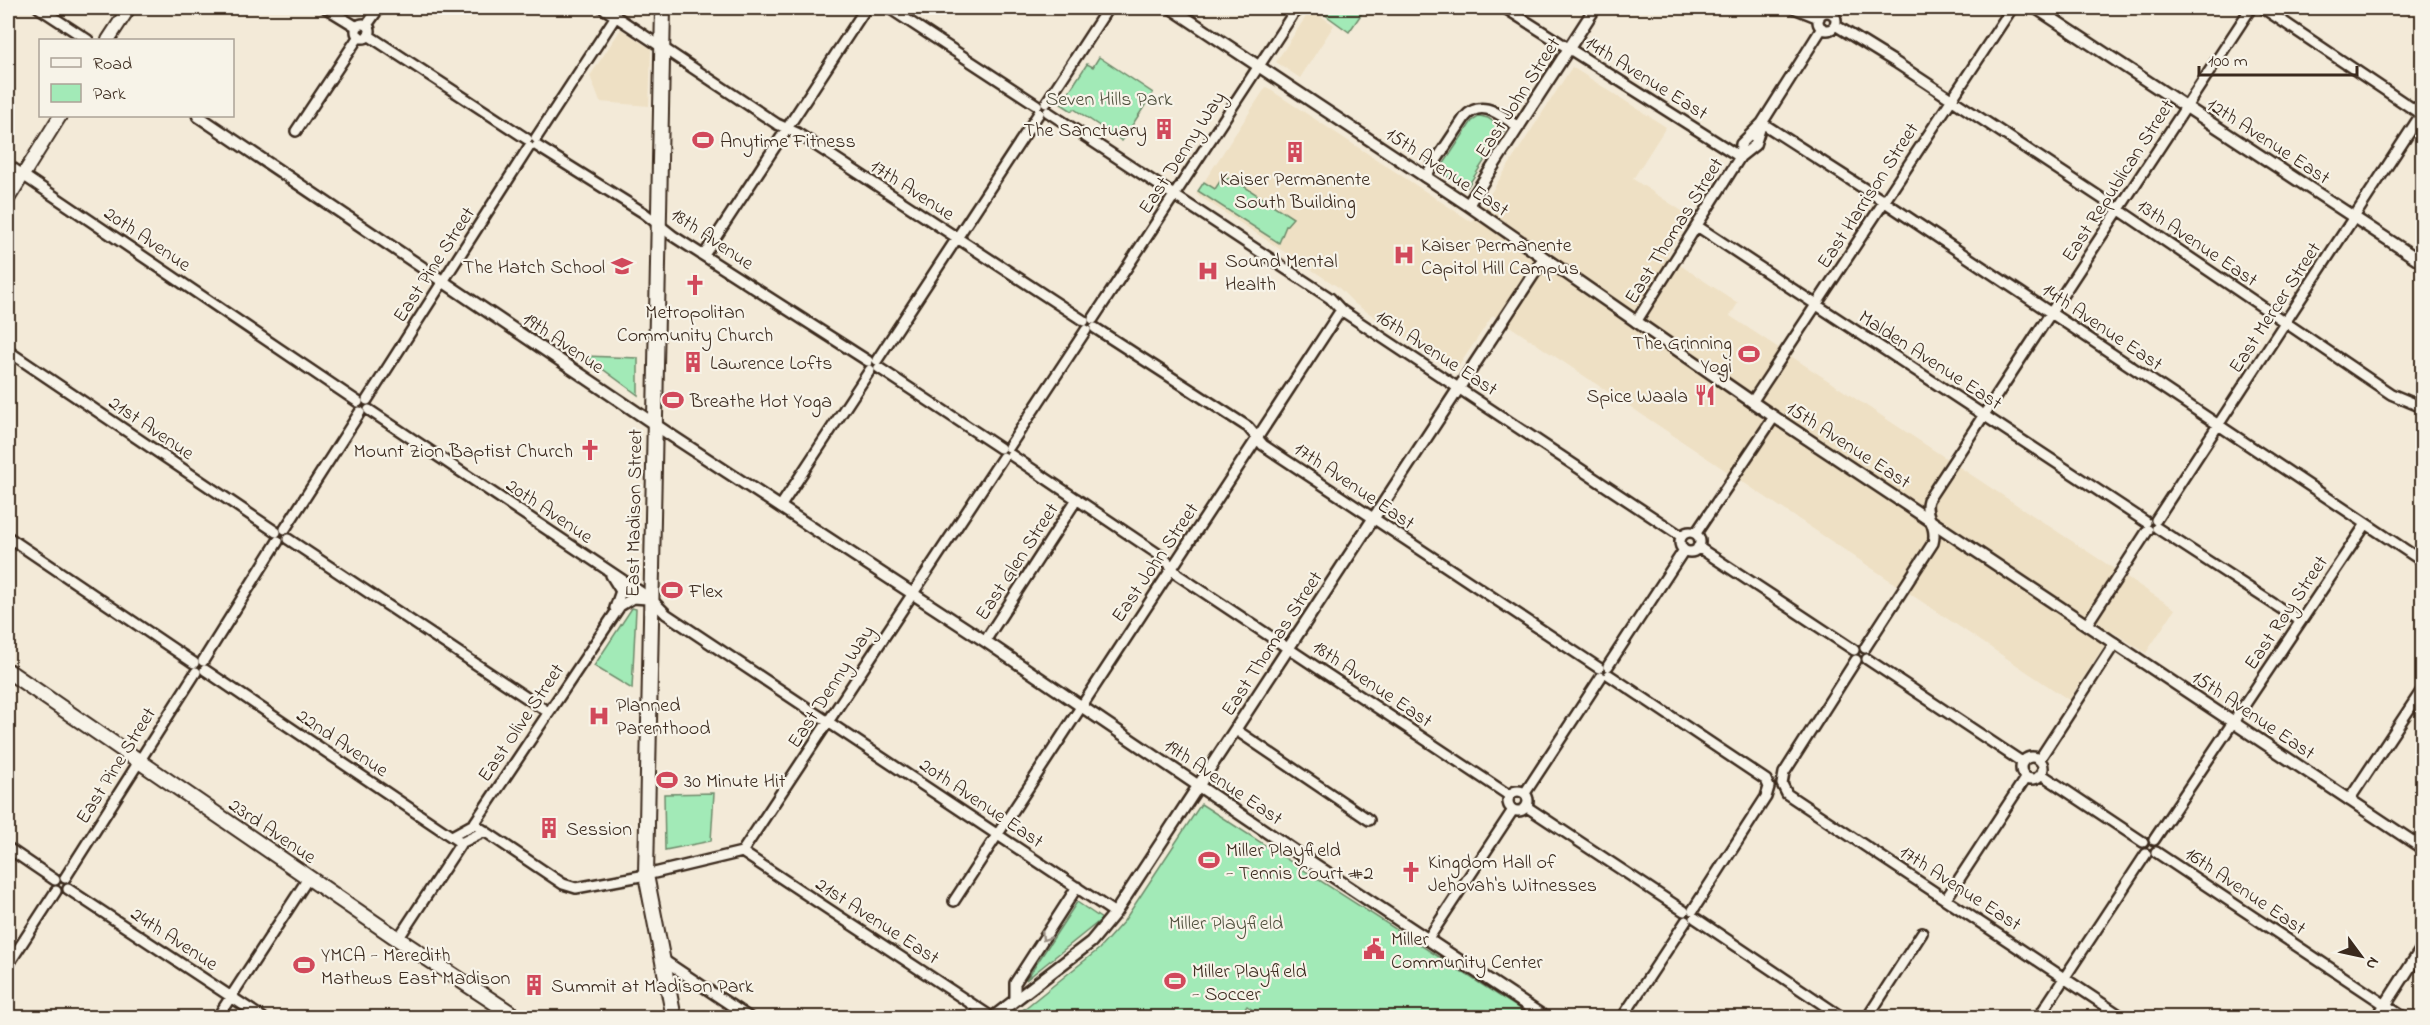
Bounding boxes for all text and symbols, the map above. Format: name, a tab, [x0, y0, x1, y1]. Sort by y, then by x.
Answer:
street label: 14th Avenue East	[1578, 30, 1713, 129]
street label: East John Street	[1469, 32, 1569, 165]
legend	[39, 39, 234, 117]
scale bar	[2199, 39, 2356, 77]
text: 100 m	[2208, 49, 2248, 75]
text: Road	[93, 52, 132, 78]
text: Park	[93, 82, 126, 108]
park label: Seven Hills Park	[1045, 86, 1173, 115]
street label: East Denny Way	[1132, 86, 1234, 221]
street label: 12th Avenue East	[2200, 91, 2335, 193]
street label: East Republican Street	[2055, 94, 2183, 269]
place label: The Sanctuary	[1023, 117, 1147, 146]
building icon: The Sanctuary	[1152, 117, 1176, 141]
street label: East Harrison Street	[1811, 117, 1927, 275]
street label: 15th Avenue East	[1379, 121, 1514, 225]
sports icon: Anytime Fitness	[691, 128, 715, 152]
place label: Anytime Fitness	[720, 128, 856, 157]
building icon: Kaiser Permanente South Building	[1283, 140, 1307, 164]
street label: East Thomas Street	[1618, 152, 1732, 310]
street label: 17th Avenue	[864, 153, 960, 229]
place label: Kaiser Permanente South Building	[1220, 166, 1370, 219]
street label: 13th Avenue East	[2130, 193, 2263, 296]
street label: 20th Avenue	[97, 200, 196, 280]
street label: East Pine Street	[387, 201, 484, 329]
street label: 18th Avenue	[664, 202, 759, 279]
place label: Kaiser Permanente Capitol Hill Campus	[1421, 232, 1579, 284]
street label: East Mercer Street	[2223, 237, 2330, 380]
hospital icon: Kaiser Permanente Capitol Hill Campus	[1392, 243, 1416, 267]
place label: Sound Mental Health	[1225, 248, 1338, 300]
place label: The Hatch School	[463, 254, 605, 283]
school or university icon: The Hatch School	[610, 254, 634, 278]
hospital icon: Sound Mental Health	[1196, 259, 1220, 283]
church icon: Metropolitan Community Church	[683, 273, 707, 297]
street label: 14th Avenue East	[2035, 277, 2168, 380]
place label: Metropolitan Community Church	[617, 299, 773, 351]
street label: 16th Avenue East	[1369, 304, 1503, 405]
street label: Malden Avenue East	[1852, 304, 2007, 419]
street label: 19th Avenue	[516, 306, 609, 382]
place label: The Grinning Yogi	[1633, 330, 1732, 383]
sports icon: The Grinning Yogi	[1737, 342, 1761, 366]
building icon: Lawrence Lofts	[681, 350, 705, 374]
place label: Lawrence Lofts	[710, 350, 832, 379]
place label: Spice Waala	[1587, 383, 1688, 412]
restaurant icon: Spice Waala	[1693, 383, 1717, 407]
sports icon: Breathe Hot Yoga	[661, 388, 685, 412]
place label: Breathe Hot Yoga	[689, 388, 832, 418]
street label: 21st Avenue	[102, 390, 199, 469]
street label: 15th Avenue East	[1780, 395, 1916, 498]
street label: East Madison Street	[620, 428, 651, 598]
street label: 17th Avenue East	[1287, 436, 1420, 539]
place label: Mount Zion Baptist Church	[353, 438, 573, 467]
church icon: Mount Zion Baptist Church	[578, 438, 602, 462]
street label: 20th Avenue	[499, 472, 598, 552]
street label: East John Street	[1105, 497, 1207, 629]
street label: East Glen Street	[969, 498, 1067, 627]
street label: East Roy Street	[2238, 550, 2336, 677]
street label: East Thomas Street	[1215, 566, 1331, 723]
sports icon: Flex	[660, 578, 684, 602]
place label: Flex	[688, 578, 723, 607]
street label: East Denny Way	[781, 620, 883, 755]
street label: 18th Avenue East	[1306, 634, 1438, 736]
street label: East Olive Street	[472, 658, 573, 789]
street label: 15th Avenue East	[2185, 664, 2320, 768]
place label: Planned Parenthood	[616, 692, 710, 744]
street label: East Pine Street	[70, 702, 165, 830]
street label: 22nd Avenue	[290, 702, 394, 786]
hospital icon: Planned Parenthood	[587, 704, 611, 728]
street label: 19th Avenue East	[1157, 732, 1288, 834]
street label: 20th Avenue East	[913, 752, 1049, 857]
sports icon: 30 Minute Hit	[655, 768, 679, 792]
place label: 30 Minute Hit	[684, 768, 786, 797]
street label: 23rd Avenue	[222, 792, 321, 872]
building icon: Session	[537, 816, 561, 840]
place label: Session	[566, 816, 632, 845]
place label: Miller Playfield - Tennis Court #2	[1226, 837, 1373, 889]
street label: 17th Avenue East	[1893, 839, 2027, 940]
street label: 16th Avenue East	[2178, 841, 2311, 944]
sports icon: Miller Playfield - Tennis Court #2	[1197, 848, 1221, 872]
place label: Kingdom Hall of Jehovah's Witnesses	[1428, 849, 1597, 901]
church icon: Kingdom Hall of Jehovah's Witnesses	[1399, 860, 1423, 884]
street label: 21st Avenue East	[809, 871, 945, 973]
street label: 24th Avenue	[124, 901, 223, 979]
park label: Miller Playfield	[1169, 910, 1283, 939]
place label: Miller Community Center	[1391, 926, 1544, 978]
north arrow	[2331, 926, 2391, 986]
one-way arrow	[1041, 930, 1052, 941]
public building icon: Miller Community Center	[1362, 937, 1386, 961]
place label: YMCA - Meredith Mathews East Madison	[321, 942, 511, 994]
text: N	[2359, 952, 2385, 974]
sports icon: YMCA - Meredith Mathews East Madison	[292, 953, 316, 977]
place label: Miller Playfield - Soccer	[1192, 958, 1307, 1010]
sports icon: Miller Playfield - Soccer	[1163, 969, 1187, 993]
building icon: Summit at Madison Park	[522, 973, 546, 997]
place label: Summit at Madison Park	[551, 973, 754, 1002]

